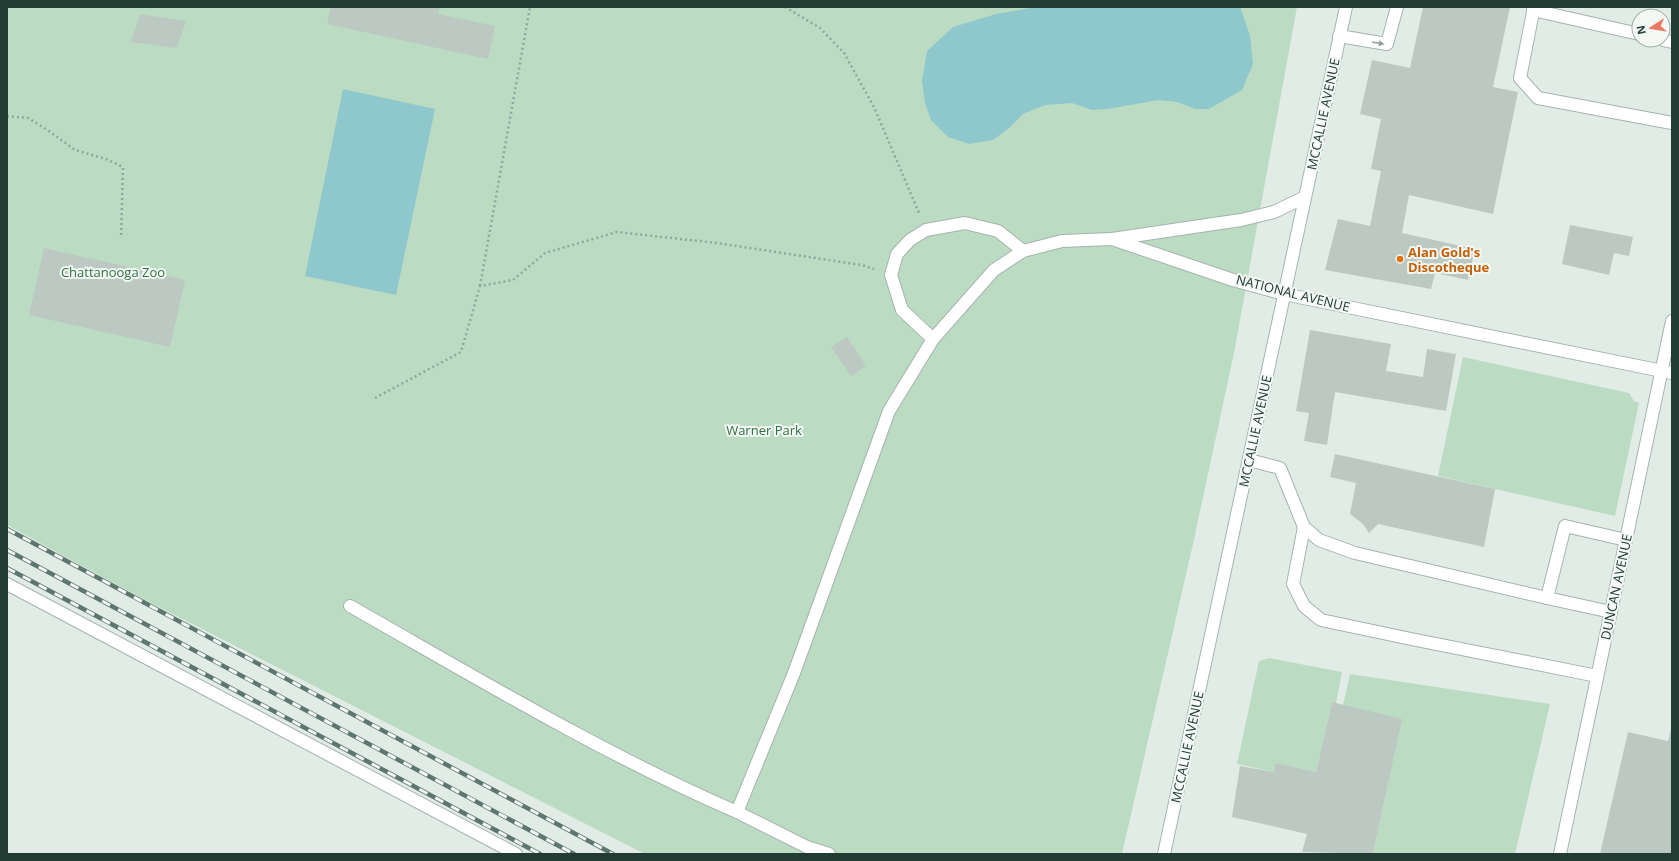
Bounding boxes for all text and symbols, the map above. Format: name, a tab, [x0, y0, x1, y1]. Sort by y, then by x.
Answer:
north arrow	[1631, 8, 1671, 48]
text: N	[1632, 24, 1649, 36]
one-way arrow	[1372, 40, 1384, 46]
street label: MCCALLIE AVENUE	[1302, 56, 1344, 172]
place label: Alan Gold's Discotheque	[1408, 243, 1489, 276]
marker: Alan Gold's Discotheque	[1395, 254, 1405, 264]
park label: Chattanooga Zoo	[61, 263, 165, 281]
street label: NATIONAL AVENUE	[1234, 270, 1352, 316]
street label: MCCALLIE AVENUE	[1234, 373, 1276, 489]
park label: Warner Park	[726, 421, 802, 439]
street label: DUNCAN AVENUE	[1596, 532, 1636, 642]
street label: MCCALLIE AVENUE	[1166, 689, 1208, 805]

